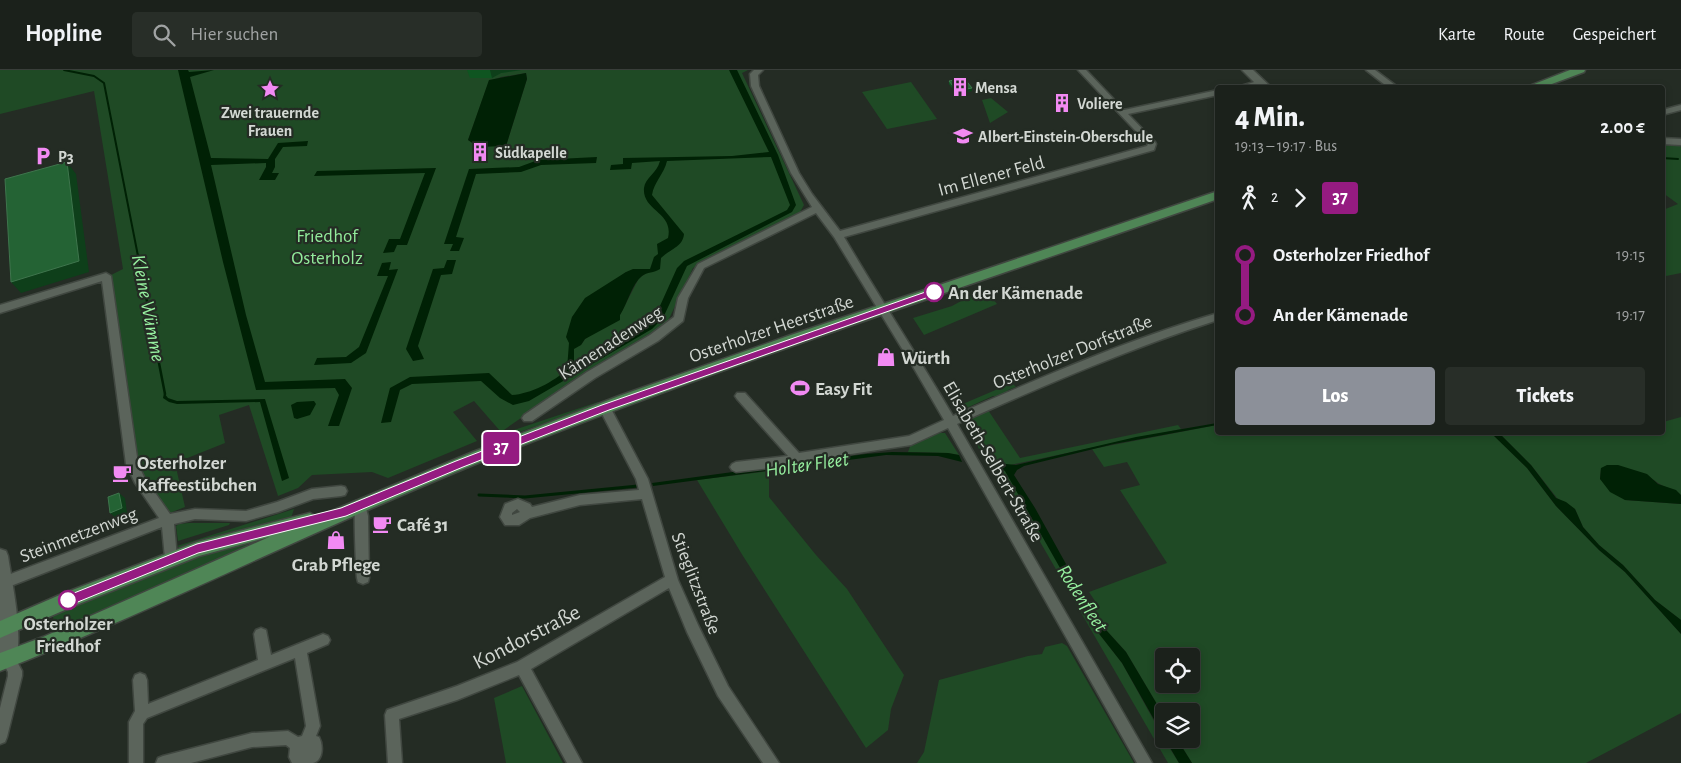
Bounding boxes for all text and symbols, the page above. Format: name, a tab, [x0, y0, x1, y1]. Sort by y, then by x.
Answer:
search box	[132, 12, 482, 57]
icon: search	[150, 21, 178, 49]
text: Hopline	[25, 22, 102, 46]
text: Hier suchen	[190, 25, 278, 44]
text: Karte	[1438, 26, 1475, 44]
text: Route	[1503, 26, 1545, 44]
text: Gespeichert	[1573, 26, 1656, 44]
building icon: Mensa	[949, 76, 971, 98]
place icon: Zwei trauernde Frauen	[259, 78, 281, 100]
place label: Mensa	[975, 80, 1018, 96]
building icon: Voliere	[1051, 92, 1073, 114]
place label: Voliere	[1077, 96, 1123, 112]
text: 4 Min.	[1235, 104, 1305, 132]
place label: Zwei trauernde Frauen	[221, 105, 319, 139]
text: 2.00 €	[1600, 118, 1645, 137]
school or university icon: Albert-Einstein-Oberschule	[952, 125, 974, 147]
place label: Albert-Einstein-Oberschule	[978, 129, 1154, 145]
text: 19:13 – 19:17 · Bus	[1235, 138, 1337, 154]
building icon: Südkapelle	[469, 141, 491, 163]
parking icon: P3	[32, 145, 54, 167]
place label: Südkapelle	[495, 145, 567, 161]
place label: P3	[58, 149, 74, 165]
street label: Im Ellener Feld	[936, 153, 1047, 200]
icon: walk	[1235, 184, 1263, 212]
icon: forward	[1286, 184, 1314, 212]
text: 2	[1271, 189, 1278, 205]
text: 37	[1332, 189, 1348, 207]
park label: Friedhof Osterholz	[291, 227, 363, 268]
text: Osterholzer Friedhof	[1273, 246, 1429, 265]
text: 19:15	[1616, 247, 1645, 263]
water label: Kleine Wümme	[128, 253, 168, 364]
marker: An der Kämenade	[924, 282, 944, 302]
place label: An der Kämenade	[948, 284, 1083, 303]
street label: Osterholzer Heerstraße	[687, 292, 856, 367]
street label: Kämenadenweg	[555, 302, 667, 384]
text: An der Kämenade	[1273, 306, 1408, 325]
text: 19:17	[1616, 307, 1645, 323]
street label: Osterholzer Dorfstraße	[990, 312, 1155, 393]
shop icon: Würth	[875, 346, 897, 368]
place label: Würth	[901, 349, 950, 368]
button: Los	[1235, 367, 1435, 425]
button: Tickets	[1445, 367, 1645, 425]
sports icon: Easy Fit	[789, 377, 811, 399]
street label: Elisabeth-Selbert-Straße	[939, 378, 1046, 545]
place label: Easy Fit	[815, 380, 873, 399]
line badge: 37	[478, 432, 524, 464]
text: 37	[493, 439, 509, 457]
water label: Holter Fleet	[764, 449, 851, 481]
place label: Osterholzer Kaffeestübchen	[137, 454, 257, 495]
cafe icon: Osterholzer Kaffeestübchen	[111, 462, 133, 484]
street label: Steinmetzenweg	[17, 504, 140, 566]
cafe icon: Café 31	[371, 513, 393, 535]
place label: Café 31	[397, 516, 449, 535]
shop icon: Grab Pflege	[325, 529, 347, 551]
street label: Stieglitzstraße	[667, 530, 724, 637]
place label: Grab Pflege	[292, 556, 380, 575]
water label: Rodenfleet	[1053, 561, 1111, 636]
marker: Osterholzer Friedhof	[58, 590, 78, 610]
street label: Kondorstraße	[469, 601, 584, 673]
place label: Osterholzer Friedhof	[23, 615, 113, 656]
map controls	[1155, 648, 1200, 748]
button: locate	[1155, 648, 1200, 693]
button: layers	[1155, 703, 1200, 748]

